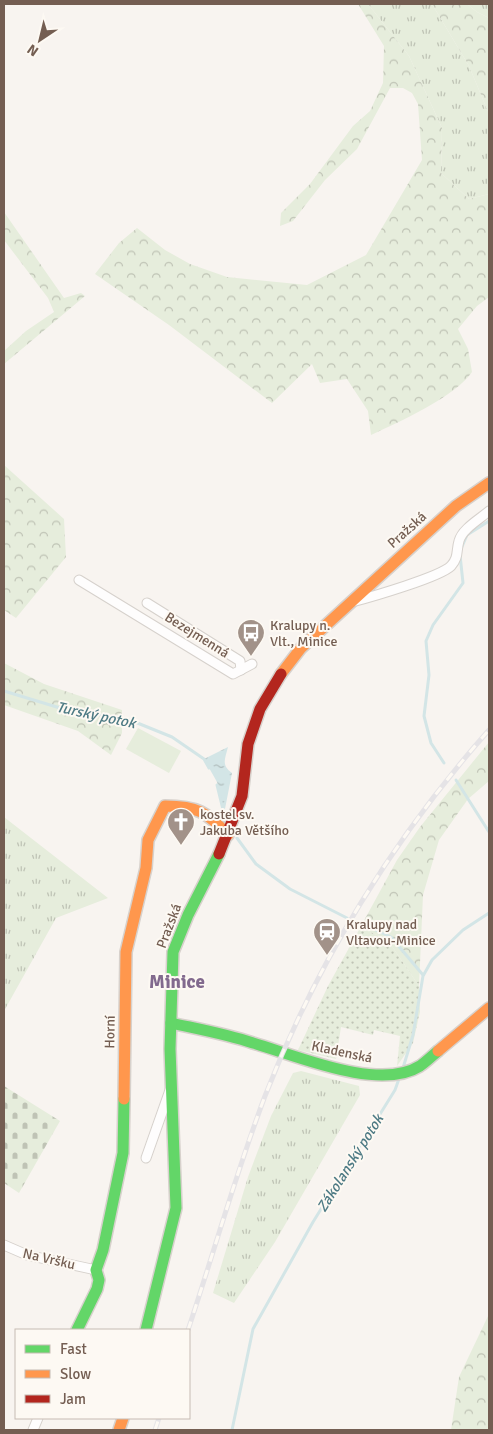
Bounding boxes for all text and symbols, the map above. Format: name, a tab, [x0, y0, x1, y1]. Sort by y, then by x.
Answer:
north arrow	[15, 15, 65, 65]
text: N	[24, 40, 42, 60]
street label: Pražská	[384, 508, 430, 552]
street label: Bezejmenná	[162, 608, 232, 662]
place label: Kralupy n. Vlt., Minice	[270, 617, 337, 650]
bus stop icon: Kralupy n. Vlt., Minice	[236, 618, 266, 657]
water label: Turský potok	[55, 698, 139, 732]
place label: kostel sv. Jakuba Většího	[200, 806, 289, 839]
church icon: kostel sv. Jakuba Většího	[166, 807, 196, 846]
street label: Pražská	[153, 901, 185, 951]
place label: Kralupy nad Vltavou-Minice	[346, 916, 436, 949]
station icon: Kralupy nad Vltavou-Minice	[312, 917, 342, 956]
district label: Minice	[149, 970, 205, 994]
street label: Horní	[101, 1015, 119, 1049]
street label: Kladenská	[310, 1037, 374, 1067]
water label: Zákolanský potok	[313, 1110, 388, 1215]
street label: Na Vršku	[21, 1245, 77, 1273]
legend	[15, 1329, 190, 1419]
text: Fast	[60, 1340, 87, 1358]
text: Slow	[60, 1365, 91, 1383]
text: Jam	[60, 1390, 86, 1408]

